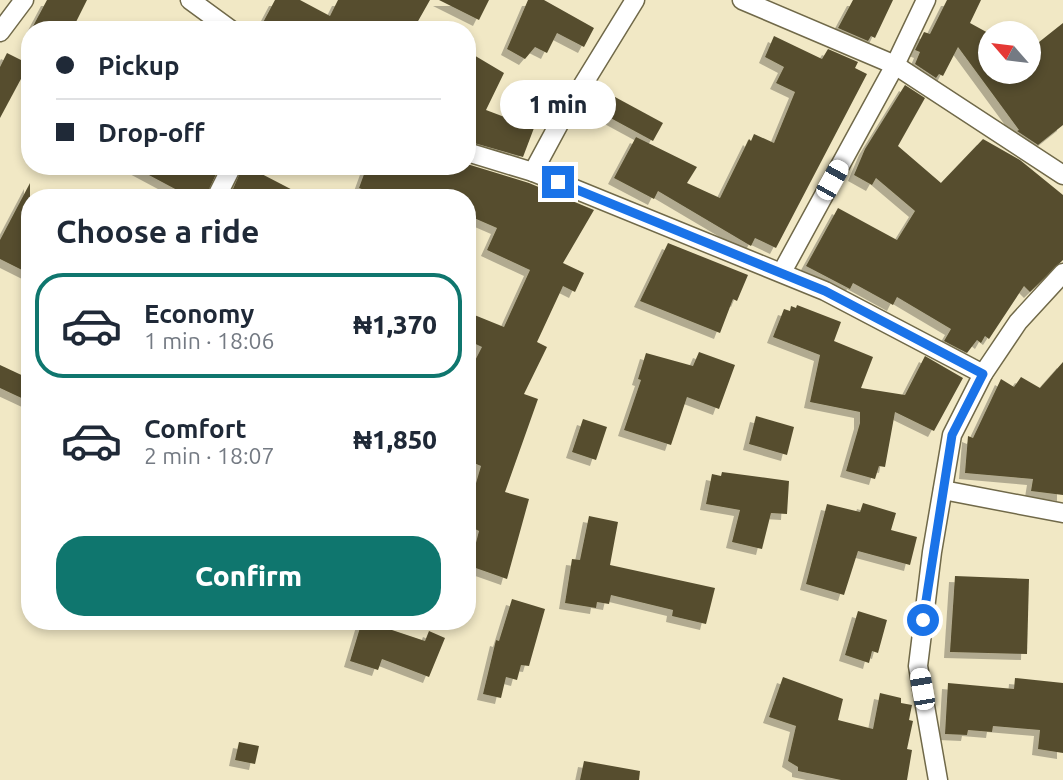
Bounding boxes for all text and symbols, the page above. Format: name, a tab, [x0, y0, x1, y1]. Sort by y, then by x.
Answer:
north arrow	[978, 21, 1041, 84]
map controls	[978, 21, 1041, 84]
text: Pickup	[98, 51, 180, 80]
callout: 1 min	[500, 80, 616, 130]
text: 1 min	[529, 92, 587, 117]
text: Drop-off	[98, 118, 205, 147]
car	[813, 157, 852, 203]
route end	[542, 166, 574, 198]
text: Choose a ride	[56, 213, 259, 249]
icon: car	[60, 294, 123, 357]
text: Economy	[144, 299, 254, 328]
text: ₦1,370	[353, 310, 437, 339]
text: 1 min · 18:06	[144, 328, 275, 353]
icon: car	[60, 409, 123, 472]
text: Comfort	[144, 414, 247, 443]
text: ₦1,850	[353, 425, 437, 454]
text: 2 min · 18:07	[144, 443, 275, 468]
button: Confirm	[56, 536, 441, 616]
route start	[907, 604, 939, 636]
car	[909, 666, 936, 712]

